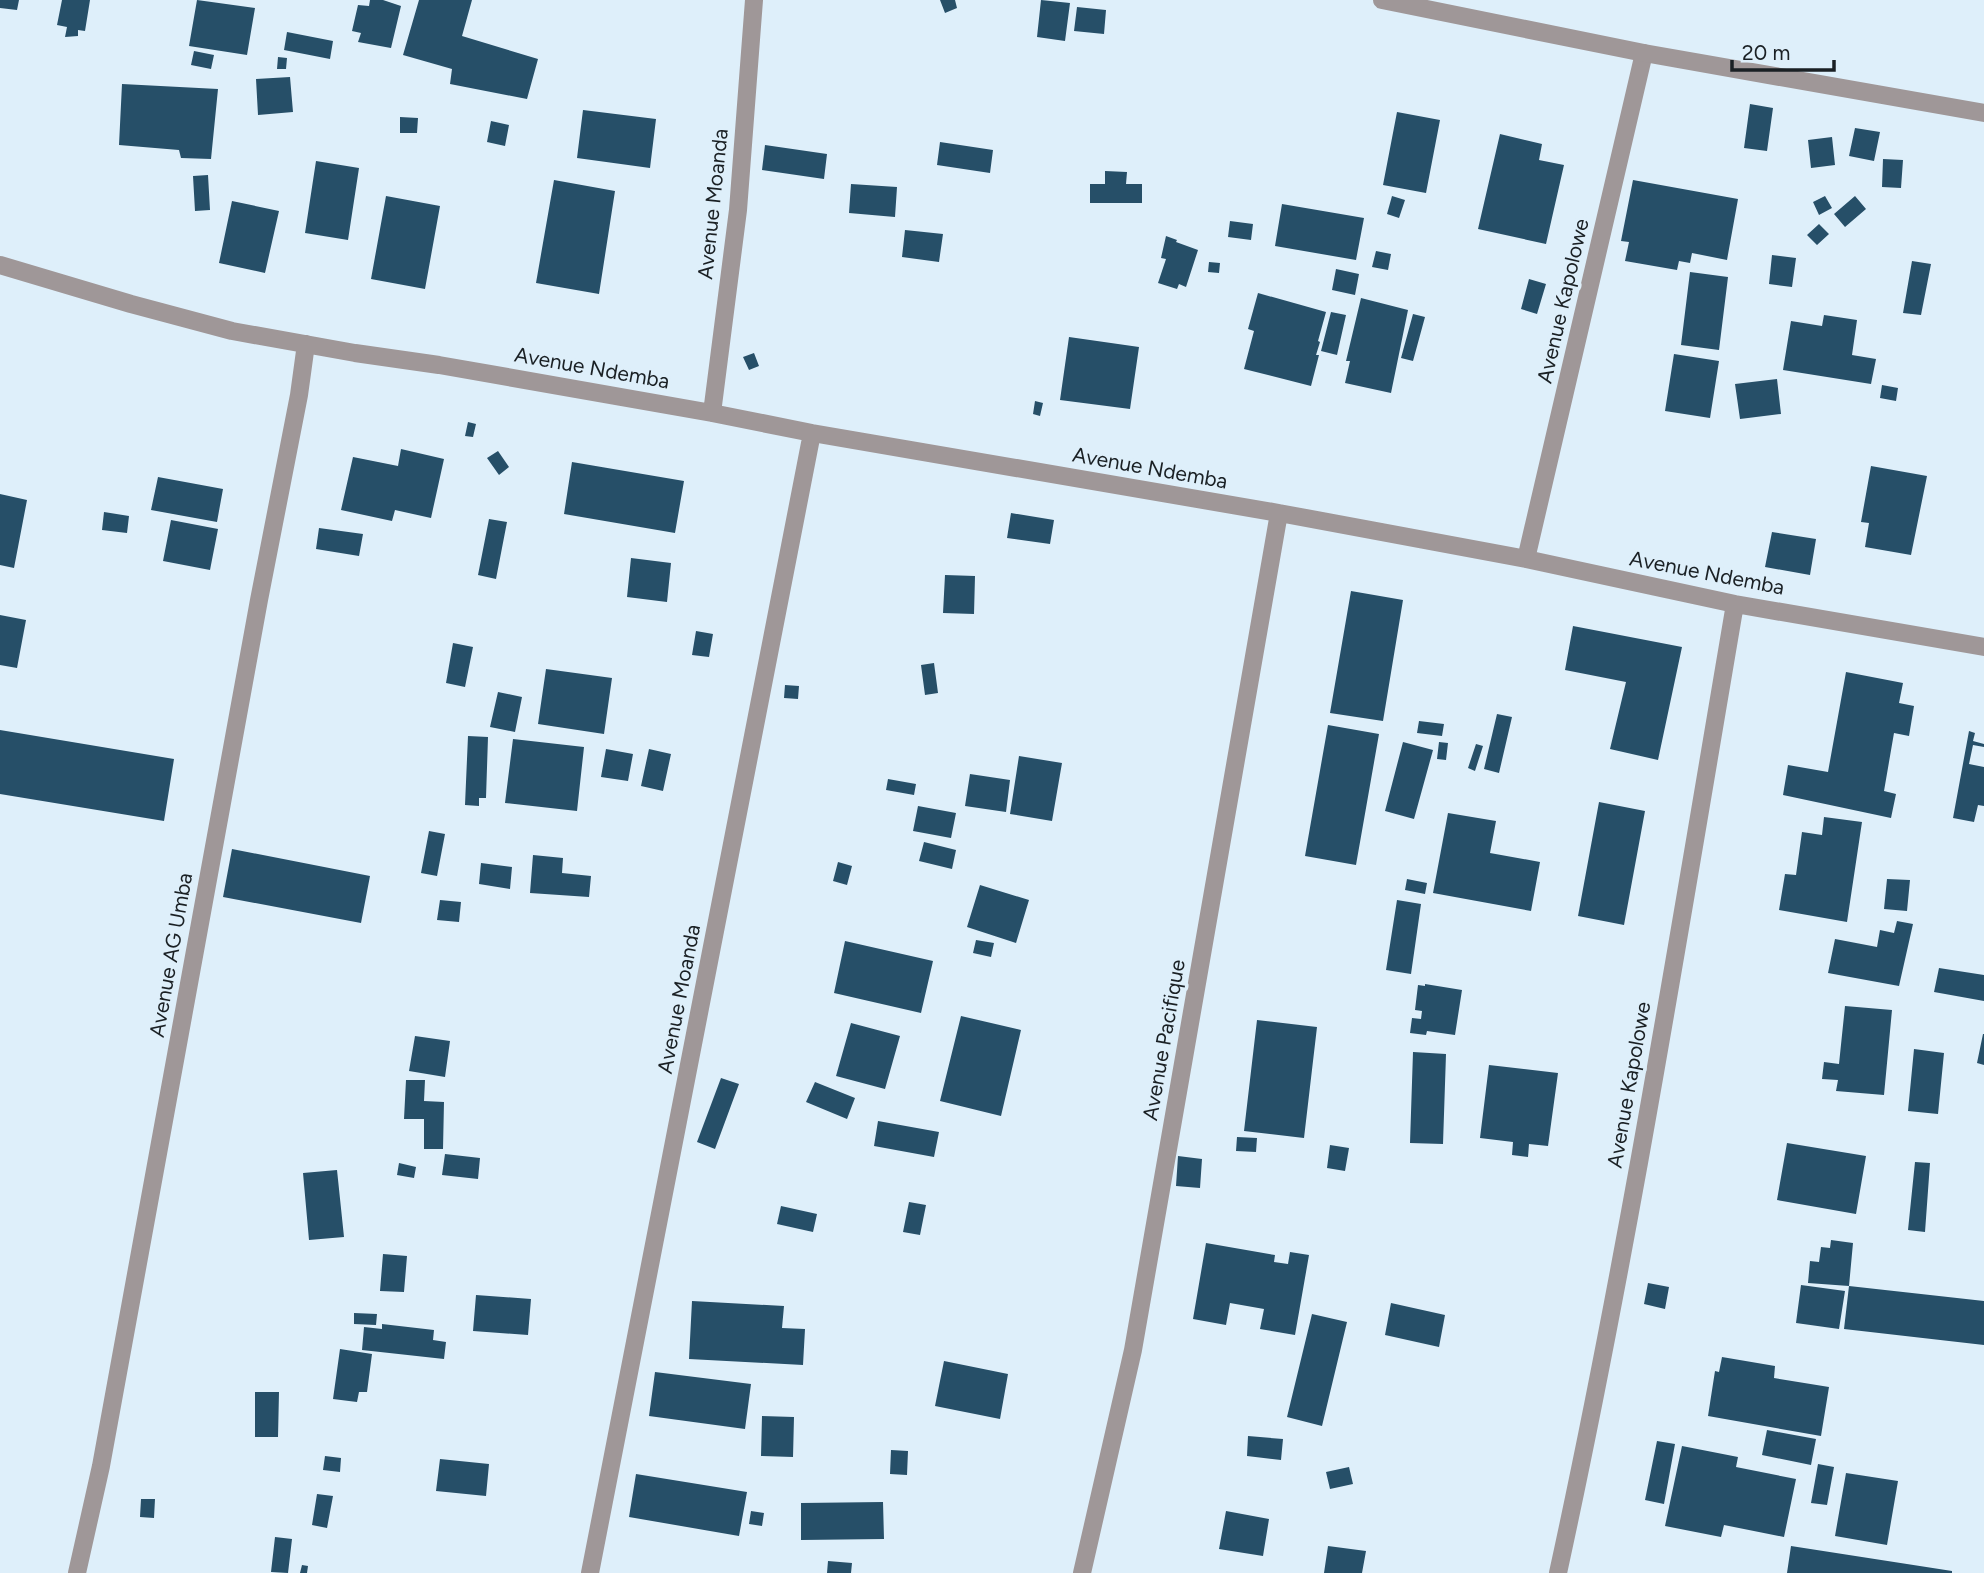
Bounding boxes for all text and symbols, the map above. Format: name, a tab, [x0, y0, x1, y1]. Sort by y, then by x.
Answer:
scale bar	[1732, 28, 1834, 72]
text: 20 m	[1742, 40, 1790, 65]
street label: Avenue Moanda	[692, 127, 733, 281]
street label: Avenue Kapolowe	[1531, 216, 1594, 386]
street label: Avenue Ndemba	[513, 342, 672, 393]
street label: Avenue Ndemba	[1071, 442, 1230, 493]
street label: Avenue Ndemba	[1628, 545, 1787, 600]
street label: Avenue AG Umba	[144, 871, 197, 1039]
street label: Avenue Moanda	[652, 922, 705, 1076]
street label: Avenue Pacifique	[1137, 957, 1190, 1122]
street label: Avenue Kapolowe	[1602, 1000, 1655, 1170]

